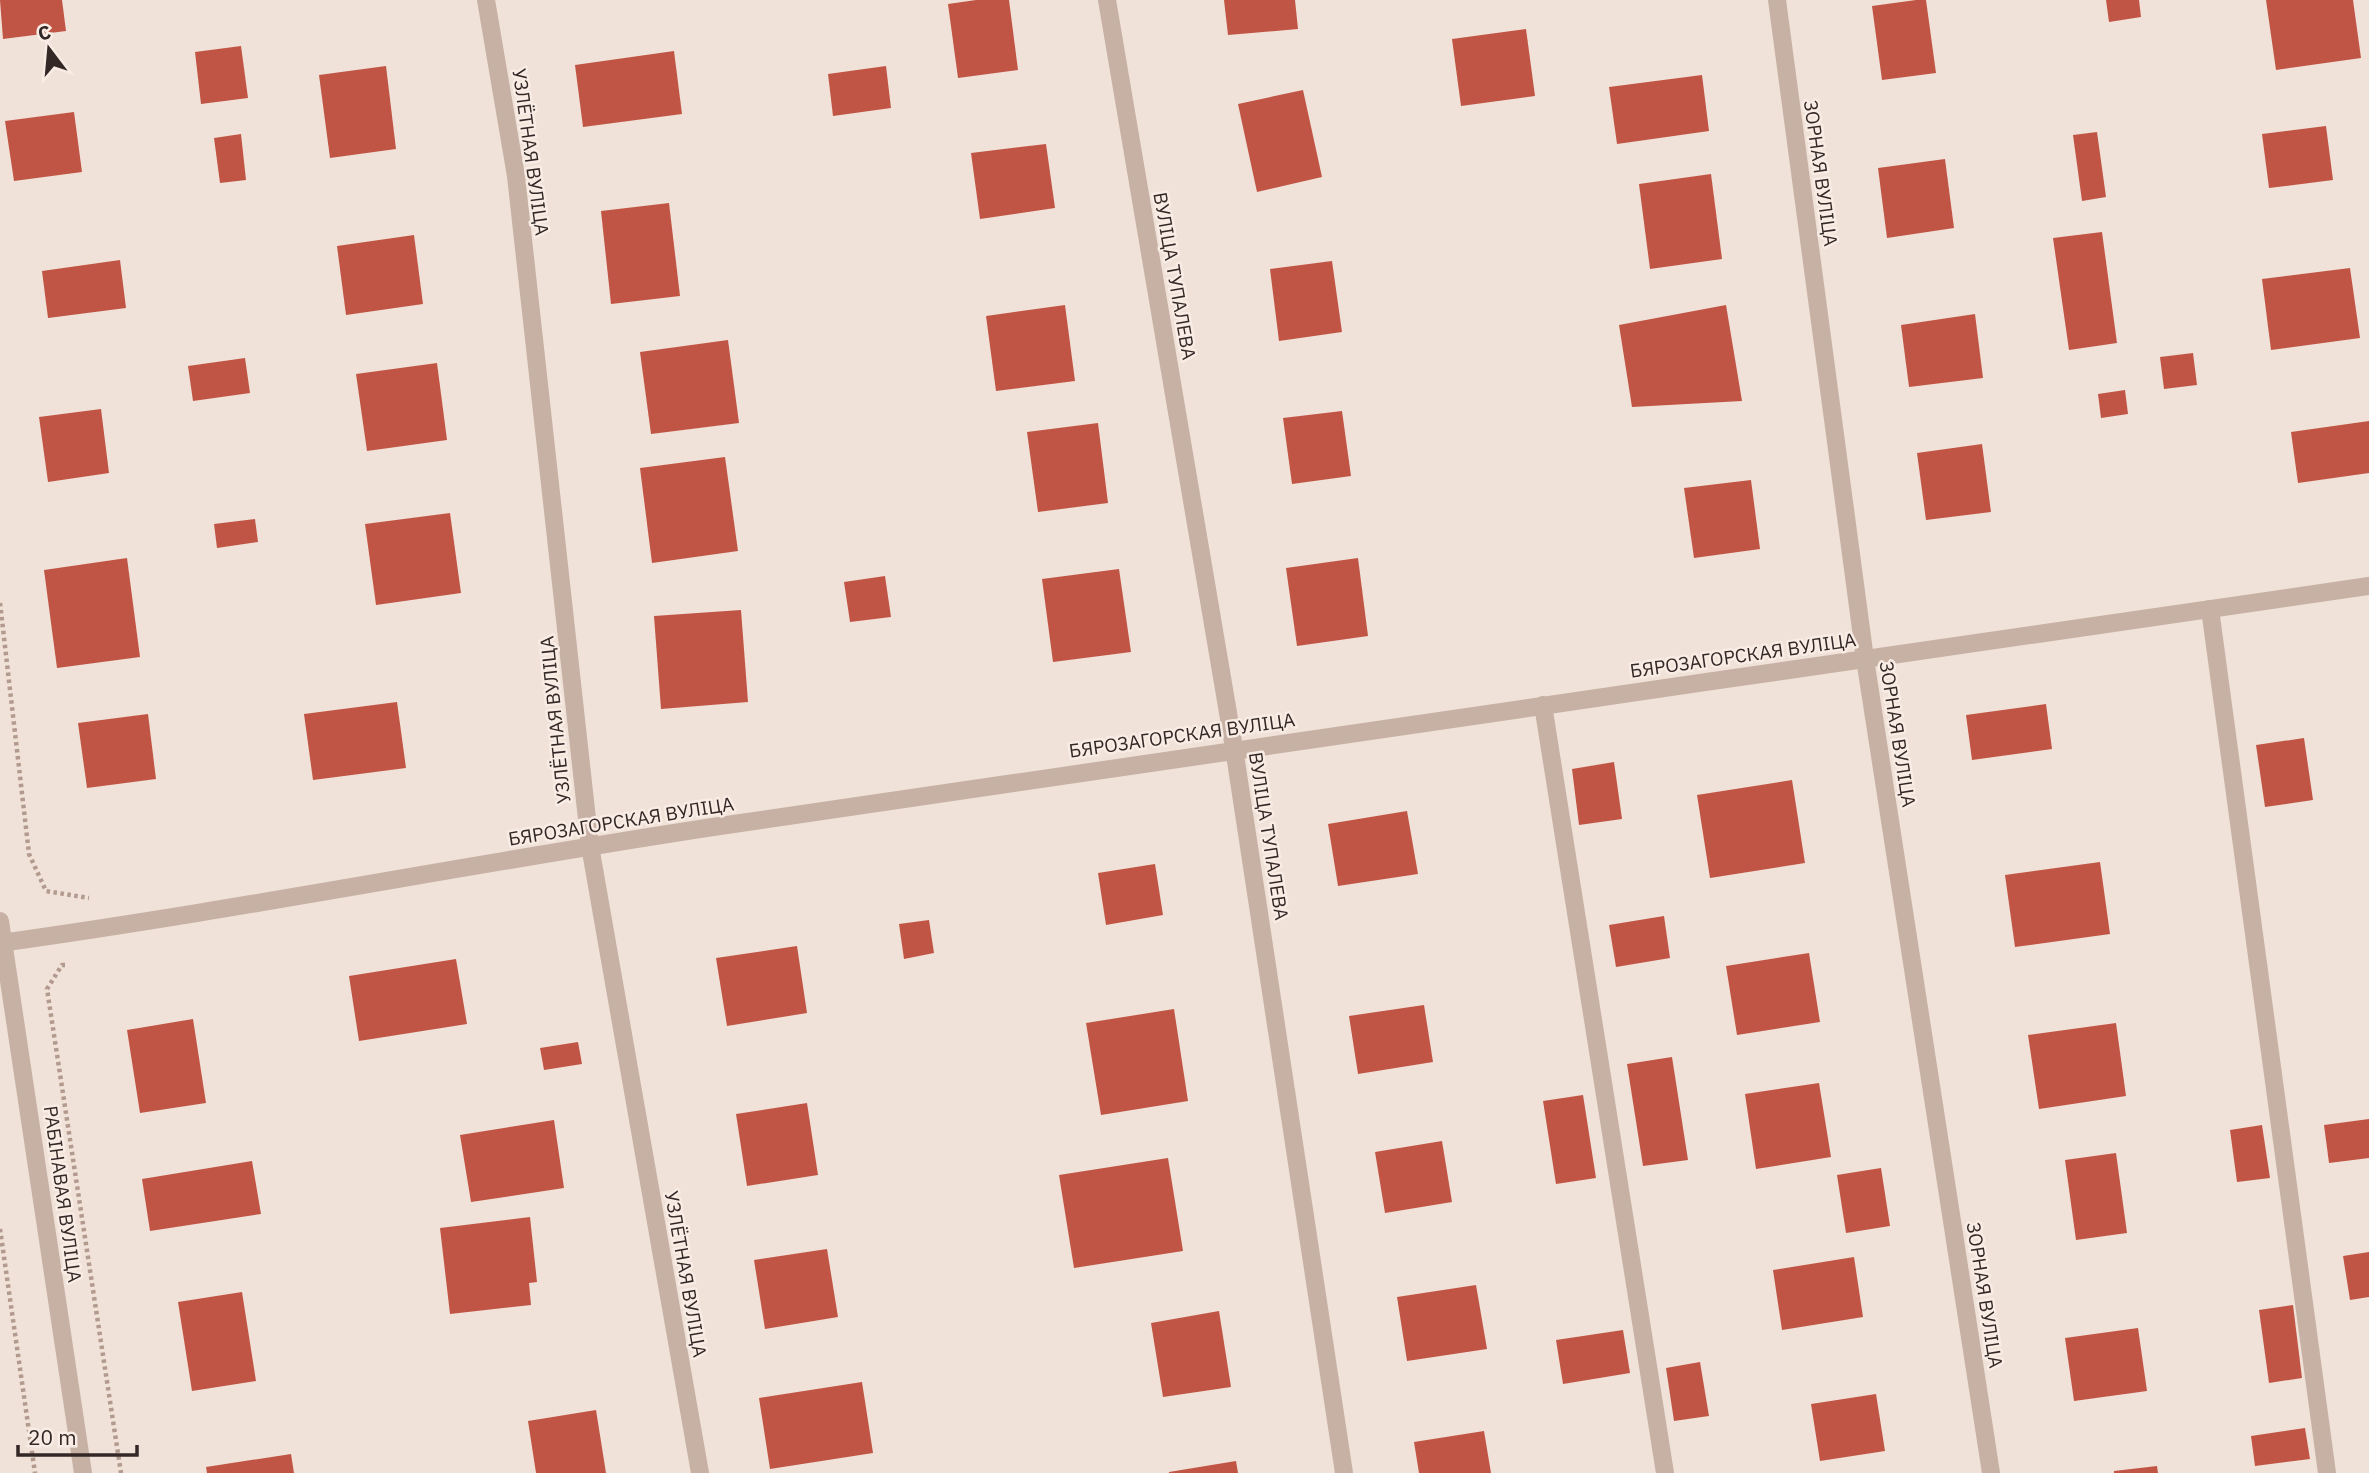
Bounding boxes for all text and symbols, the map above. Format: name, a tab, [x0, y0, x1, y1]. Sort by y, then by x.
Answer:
north arrow	[14, 14, 84, 84]
text: С	[35, 19, 54, 46]
street label: УЗЛЁТНАЯ ВУЛІЦА	[507, 67, 555, 237]
street label: ЗОРНАЯ ВУЛІЦА	[1799, 98, 1843, 248]
street label: ВУЛІЦА ТУПАЛЕВА	[1148, 190, 1202, 362]
street label: БЯРОЗАГОРСКАЯ ВУЛІЦА	[1628, 627, 1858, 683]
street label: УЗЛЁТНАЯ ВУЛІЦА	[534, 635, 576, 805]
street label: ЗОРНАЯ ВУЛІЦА	[1875, 659, 1921, 809]
street label: БЯРОЗАГОРСКАЯ ВУЛІЦА	[1067, 707, 1297, 763]
street label: ВУЛІЦА ТУПАЛЕВА	[1244, 750, 1294, 922]
street label: БЯРОЗАГОРСКАЯ ВУЛІЦА	[506, 791, 736, 851]
street label: РАБІНАВАЯ ВУЛІЦА	[39, 1104, 87, 1284]
street label: УЗЛЁТНАЯ ВУЛІЦА	[660, 1189, 712, 1359]
street label: ЗОРНАЯ ВУЛІЦА	[1962, 1220, 2008, 1370]
scale bar	[18, 1414, 136, 1458]
text: 20 m	[28, 1423, 77, 1451]

